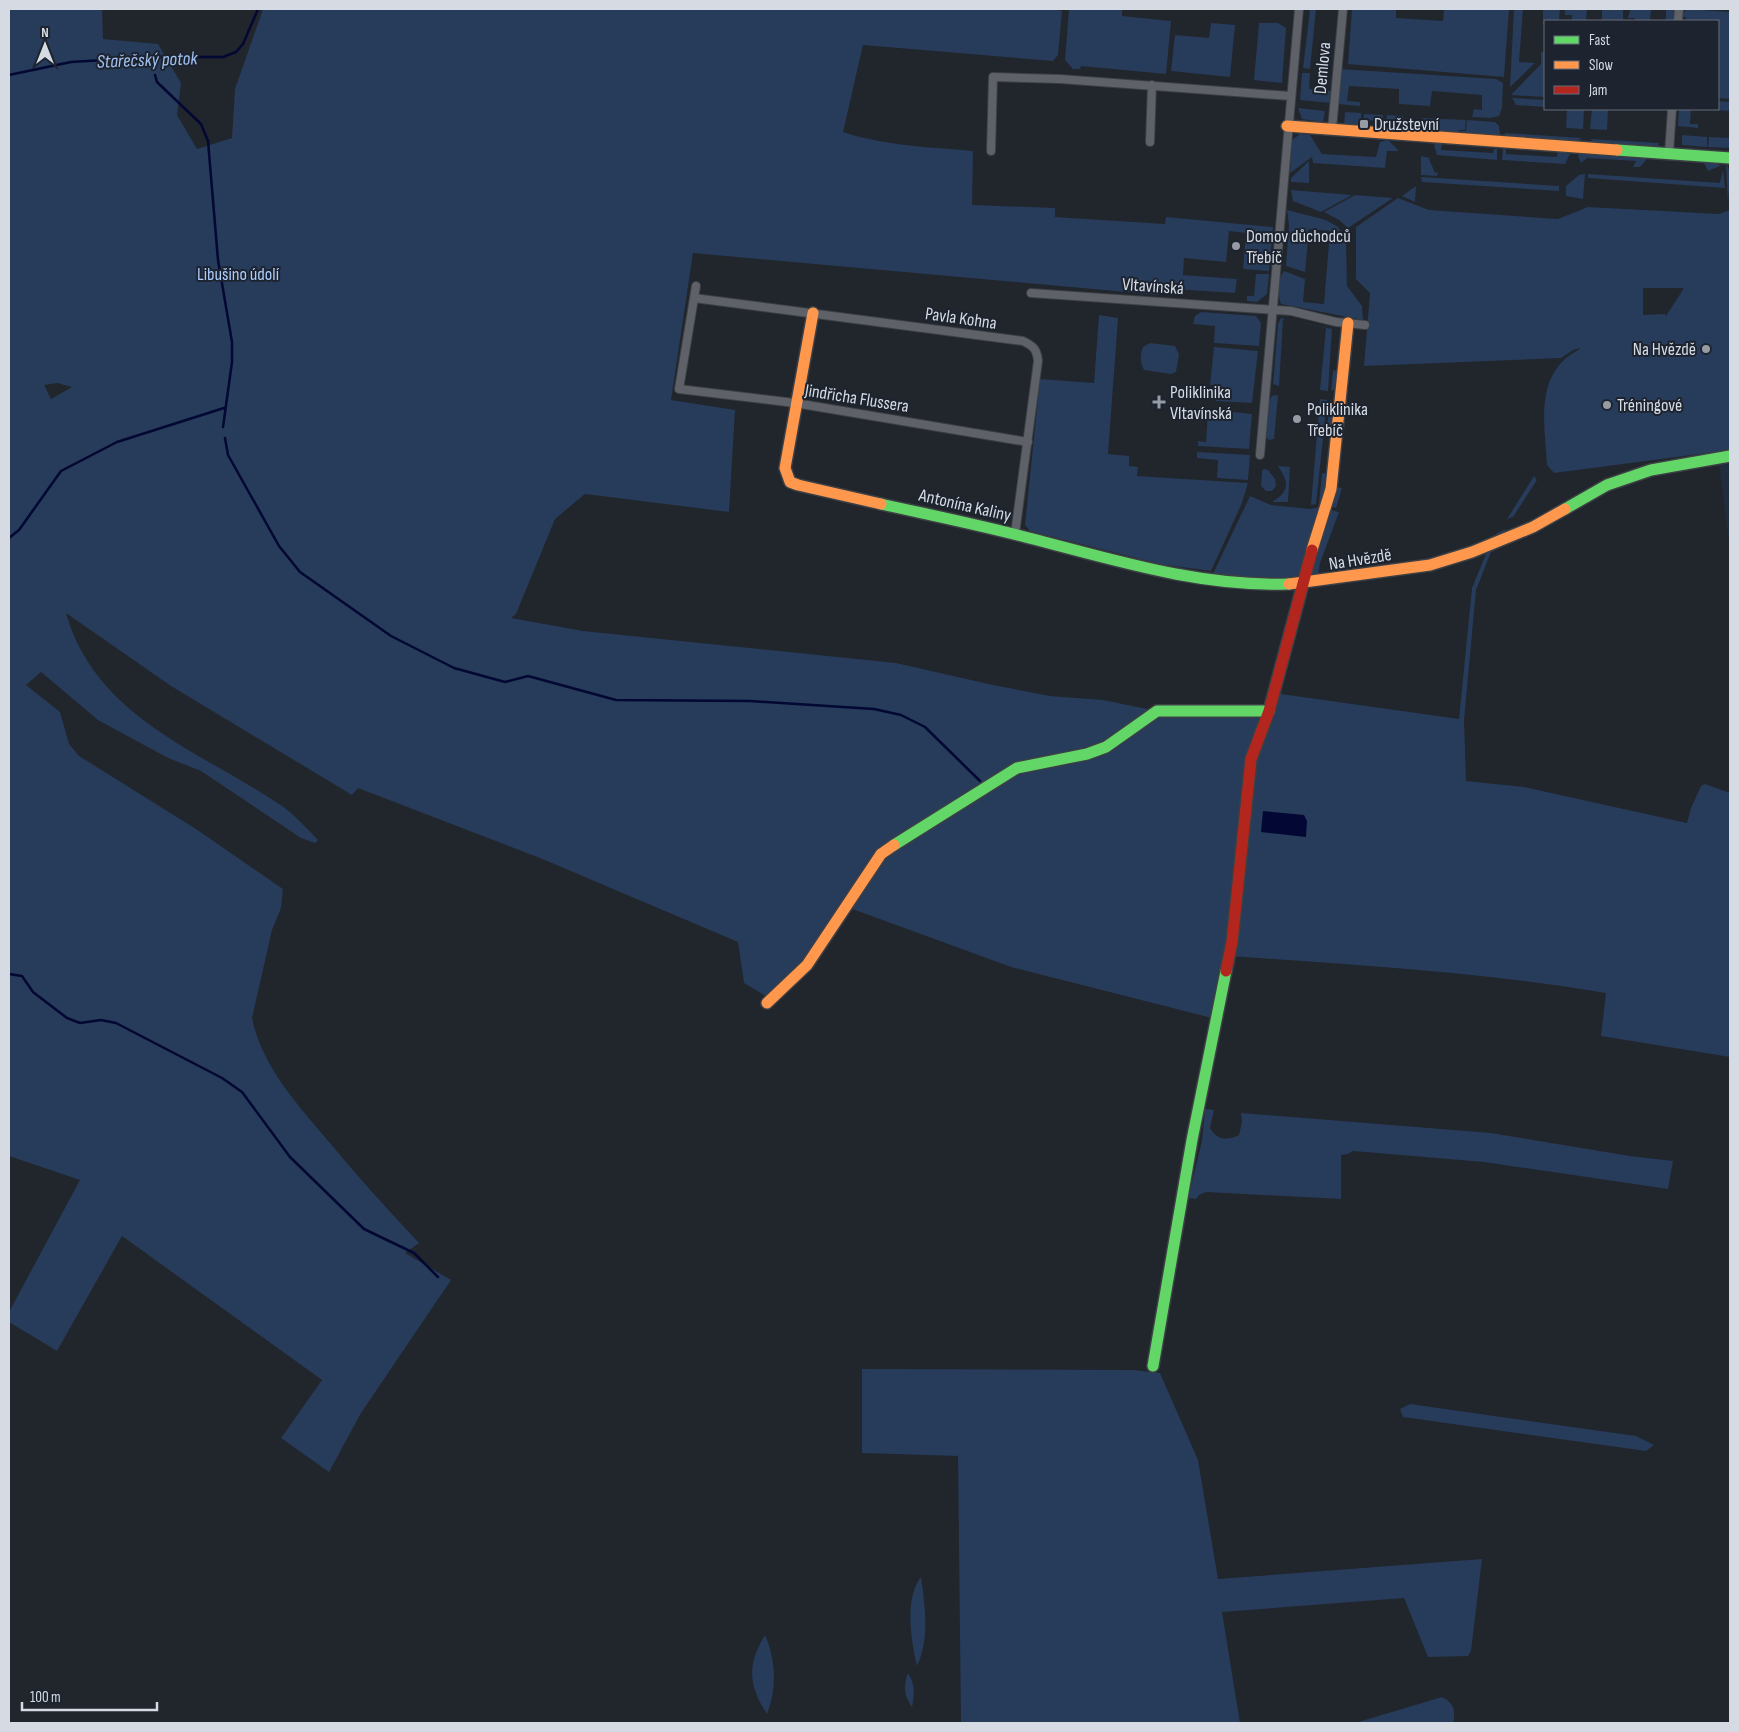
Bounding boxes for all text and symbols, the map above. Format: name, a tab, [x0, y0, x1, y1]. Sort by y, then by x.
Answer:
north arrow	[20, 20, 70, 70]
legend	[1544, 20, 1719, 110]
text: N	[41, 24, 49, 41]
text: Fast	[1589, 31, 1611, 50]
street label: Demlova	[1310, 41, 1335, 95]
water label: Stařečský potok	[96, 47, 199, 74]
text: Slow	[1589, 56, 1613, 75]
text: Jam	[1588, 81, 1607, 100]
place label: Družstevní	[1374, 114, 1440, 135]
marker: Družstevní	[1358, 118, 1370, 130]
place label: Domov důchodců Třebíč	[1246, 226, 1351, 268]
marker: Domov důchodců Třebíč	[1230, 240, 1242, 252]
park label: Libušino údolí	[197, 264, 280, 285]
street label: Vltavínská	[1121, 274, 1185, 299]
street label: Pavla Kohna	[924, 303, 998, 334]
place label: Na Hvězdě	[1633, 339, 1696, 360]
marker: Na Hvězdě	[1700, 343, 1712, 355]
street label: Jindřicha Flussera	[802, 380, 910, 417]
place label: Poliklinika Vltavínská	[1170, 382, 1232, 424]
marker: Poliklinika Vltavínská	[1152, 395, 1166, 409]
place label: Tréningové	[1617, 395, 1682, 416]
place label: Poliklinika Třebíč	[1307, 399, 1368, 441]
marker: Tréningové	[1601, 399, 1613, 411]
marker: Poliklinika Třebíč	[1291, 413, 1303, 425]
street label: Antonína Kaliny	[916, 484, 1013, 526]
street label: Na Hvězdě	[1327, 544, 1393, 575]
scale bar	[22, 1680, 158, 1712]
text: 100 m	[30, 1688, 61, 1707]

